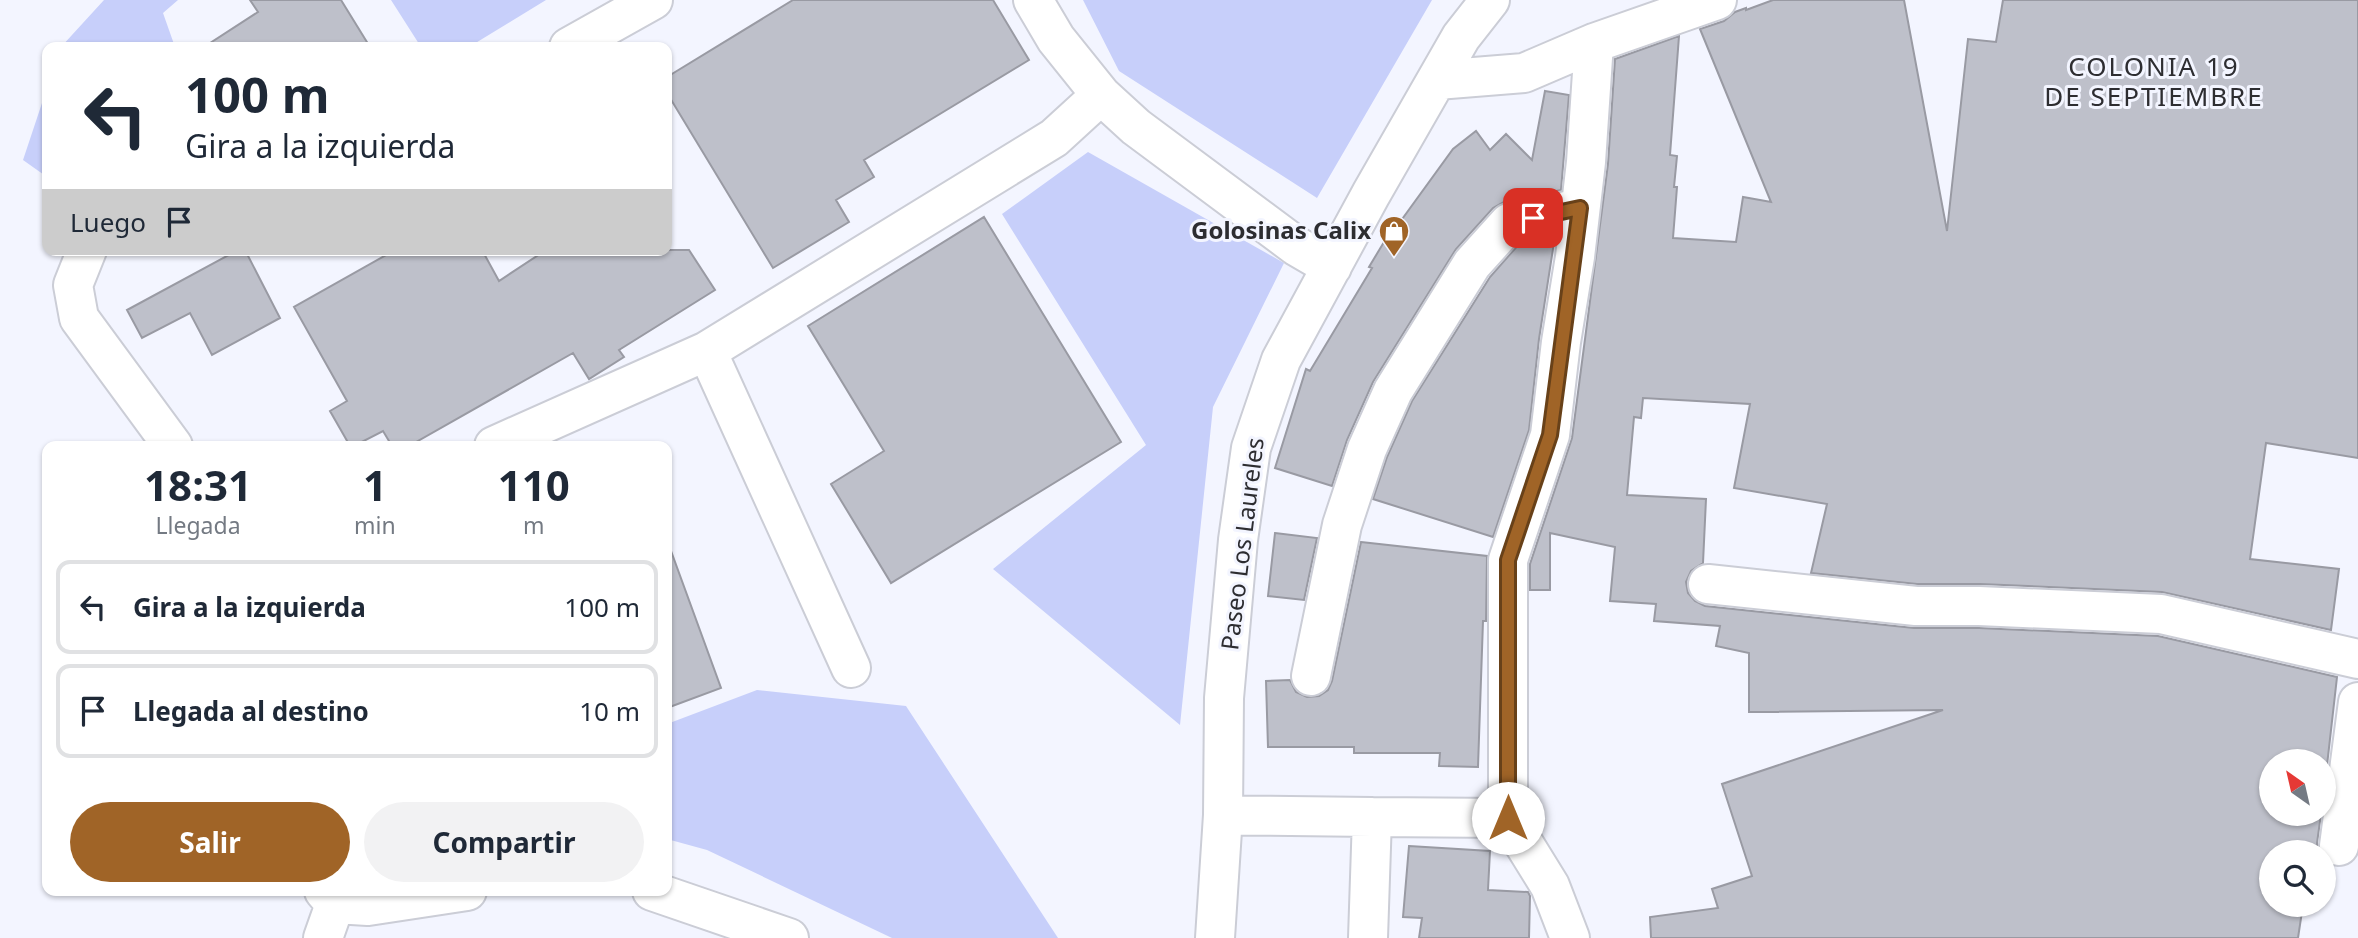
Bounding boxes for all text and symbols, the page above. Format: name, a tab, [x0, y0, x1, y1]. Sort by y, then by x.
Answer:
district label: COLONIA 19 DE SEPTIEMBRE	[2044, 48, 2264, 114]
text: 100 m	[185, 61, 330, 127]
icon: left	[70, 70, 161, 161]
text: Gira a la izquierda	[185, 124, 455, 167]
pin	[1503, 188, 1563, 248]
icon: arrive	[1514, 199, 1552, 237]
icon: arrive	[160, 203, 198, 241]
text: Luego	[70, 204, 146, 240]
place label: Golosinas Calix	[1191, 213, 1371, 246]
shop icon: Golosinas Calix	[1377, 214, 1411, 258]
street label: Paseo Los Laureles	[1212, 436, 1271, 652]
text: 18:31	[144, 456, 252, 513]
text: 1	[363, 456, 387, 513]
text: 110	[498, 456, 570, 513]
text: Llegada	[156, 509, 241, 541]
text: min	[354, 509, 396, 541]
text: m	[523, 509, 545, 541]
icon: left	[74, 588, 112, 626]
text: Gira a la izquierda	[133, 589, 366, 625]
text: 100 m	[564, 589, 640, 625]
icon: arrive	[74, 692, 112, 730]
text: Llegada al destino	[133, 693, 369, 729]
text: 10 m	[579, 693, 640, 729]
north arrow	[2259, 749, 2336, 826]
map controls	[2259, 749, 2336, 917]
position arrow	[1471, 781, 1545, 855]
button: Salir	[70, 802, 350, 882]
button: Compartir	[364, 802, 644, 882]
button: search	[2259, 840, 2336, 917]

